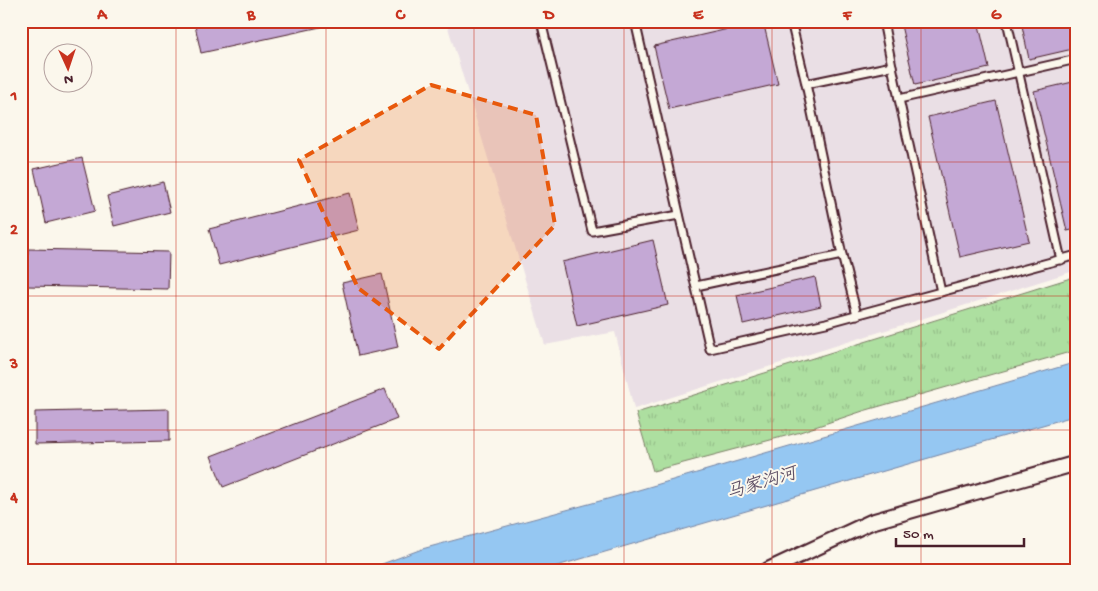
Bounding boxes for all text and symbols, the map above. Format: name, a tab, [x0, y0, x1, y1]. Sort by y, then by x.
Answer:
text: A	[96, 7, 108, 26]
text: B	[246, 7, 256, 26]
text: C	[395, 7, 406, 26]
text: D	[542, 7, 555, 26]
text: E	[693, 7, 704, 26]
text: F	[842, 7, 853, 26]
text: G	[991, 7, 1002, 26]
north arrow	[42, 42, 92, 92]
text: N	[64, 70, 74, 87]
text: 1	[10, 88, 17, 107]
text: 2	[10, 222, 18, 241]
text: 3	[9, 356, 18, 375]
water label: 马家沟河	[724, 462, 802, 505]
text: 4	[9, 490, 18, 509]
scale bar	[896, 516, 1023, 548]
text: 50 m	[903, 526, 934, 544]

